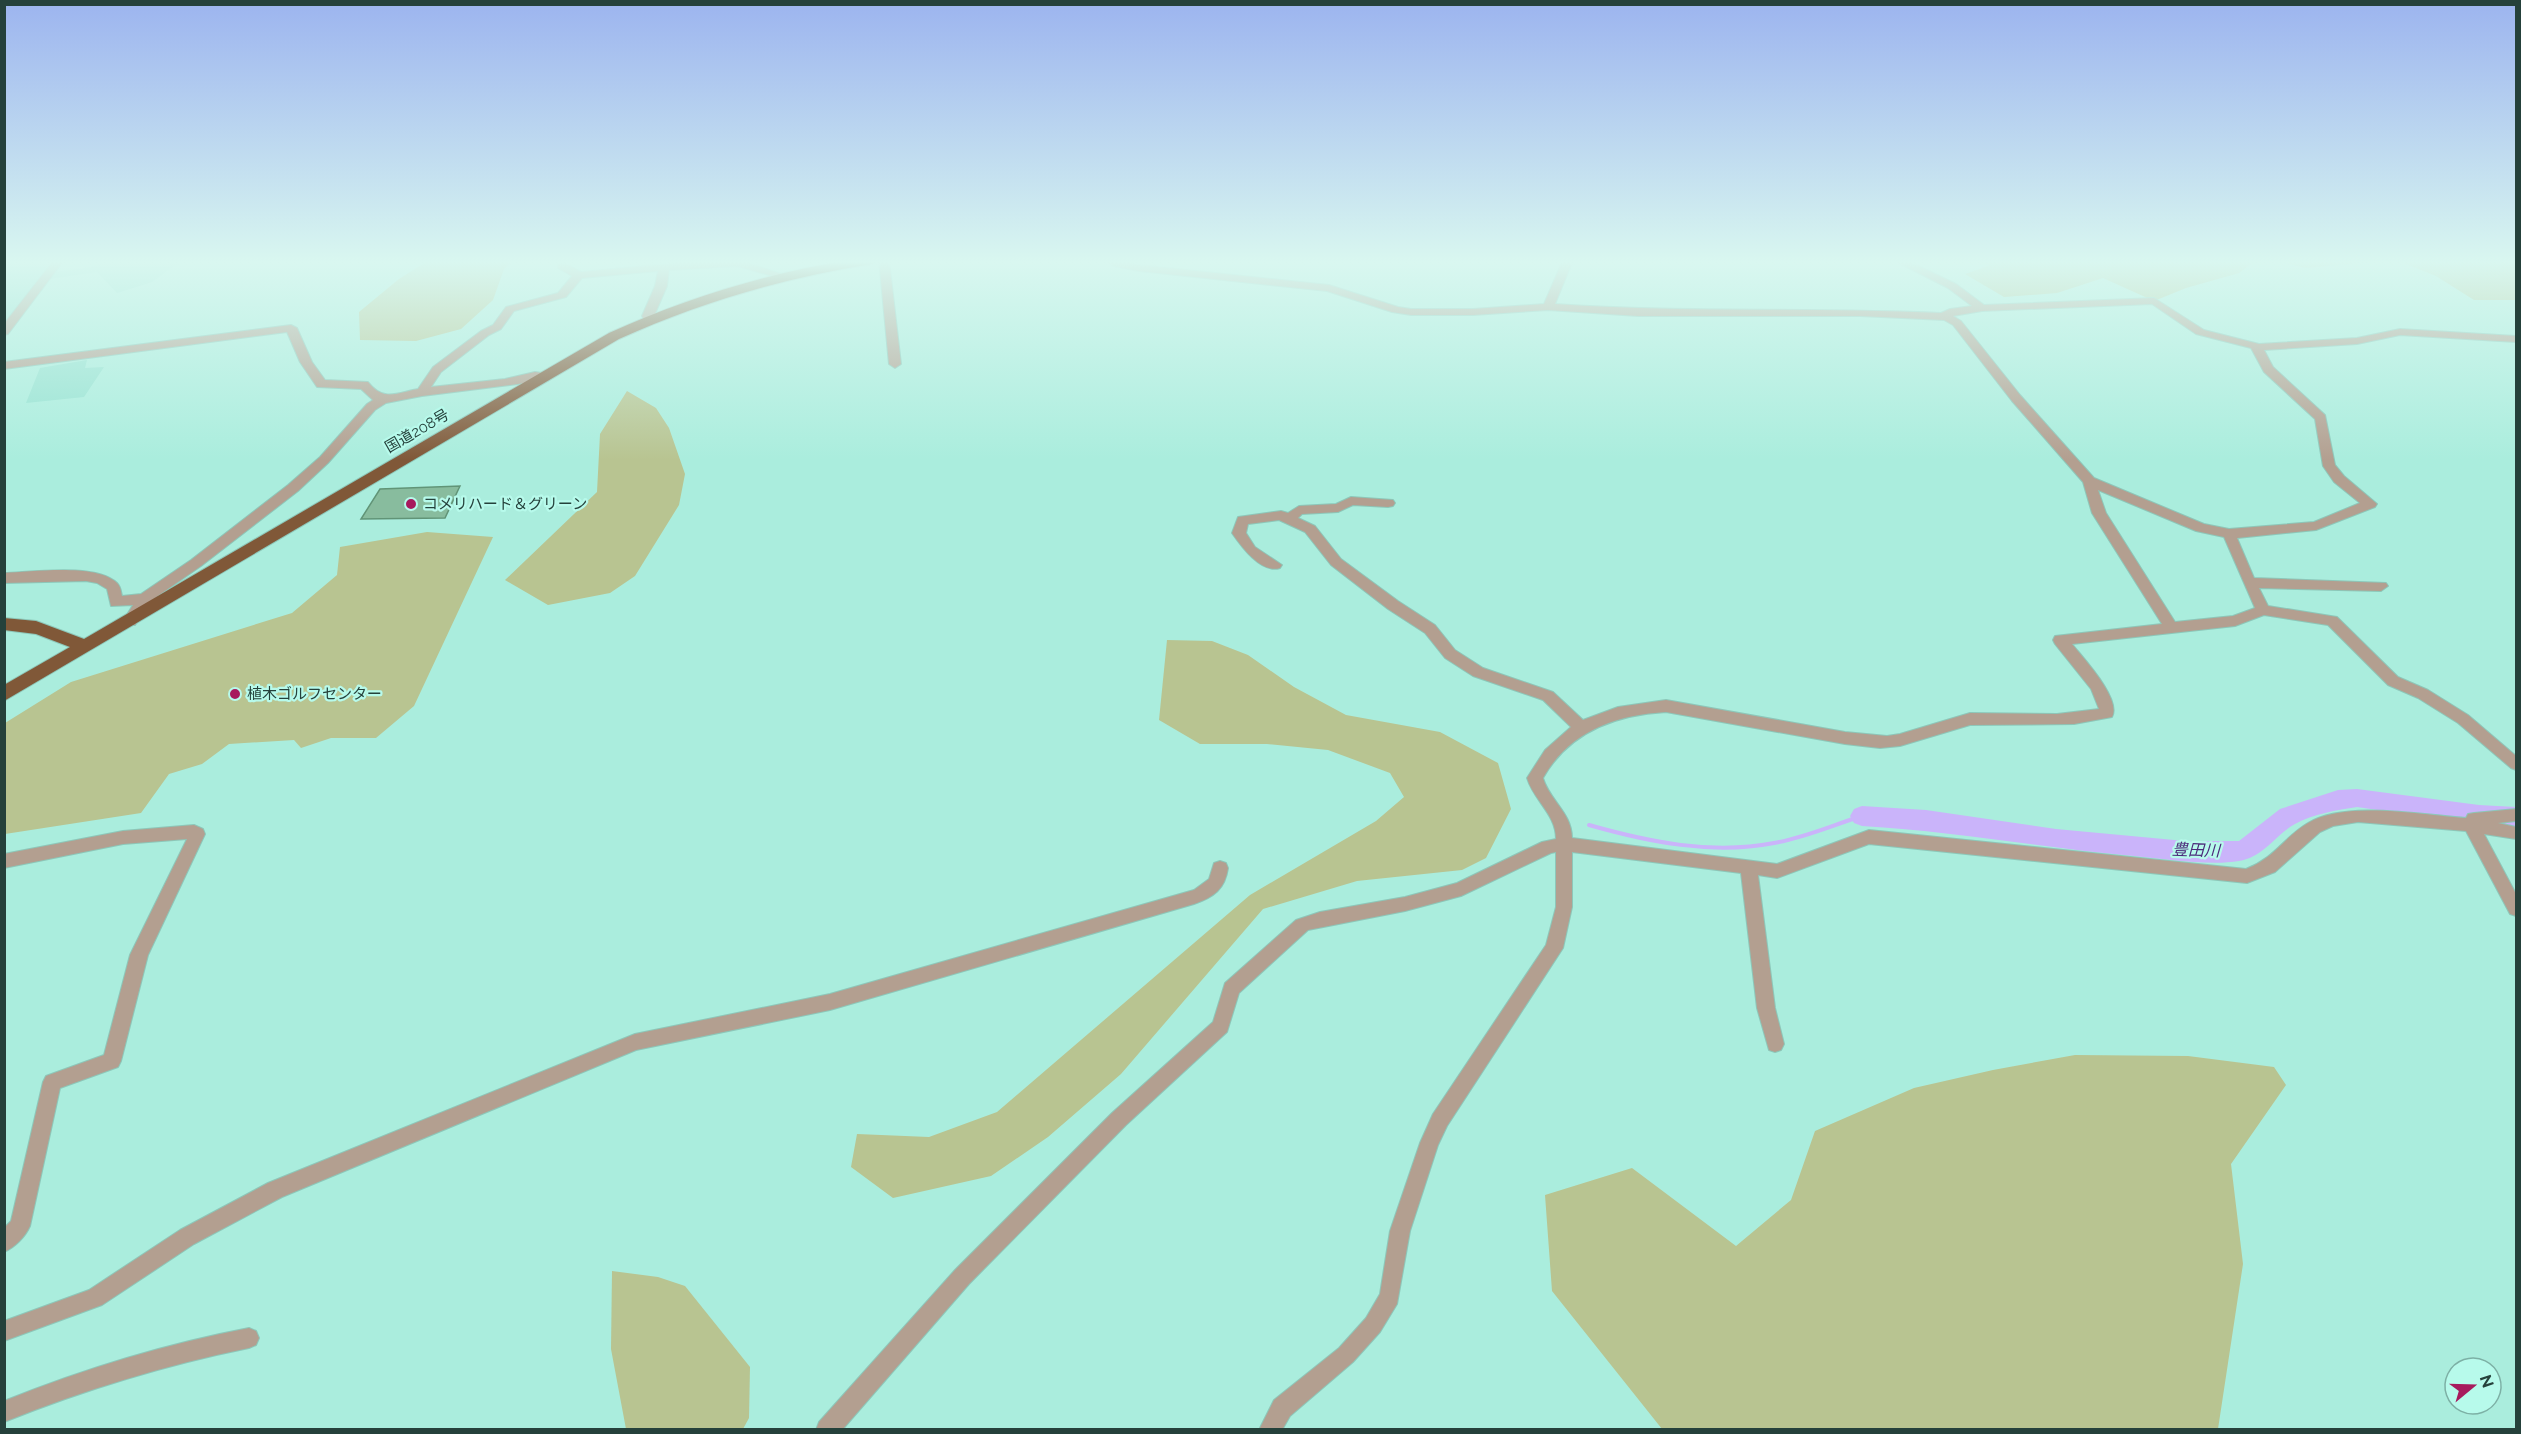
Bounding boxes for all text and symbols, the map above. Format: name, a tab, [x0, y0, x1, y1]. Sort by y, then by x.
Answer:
street label: 国道208号	[382, 405, 452, 457]
place label: コメリハード＆グリーン	[423, 495, 587, 513]
marker: コメリハード＆グリーン	[404, 497, 418, 511]
place label: 植木ゴルフセンター	[247, 685, 382, 703]
marker: 植木ゴルフセンター	[228, 687, 242, 701]
water label: 豊田川	[2172, 840, 2222, 860]
north arrow	[2443, 1356, 2503, 1416]
text: N	[2476, 1372, 2498, 1390]

